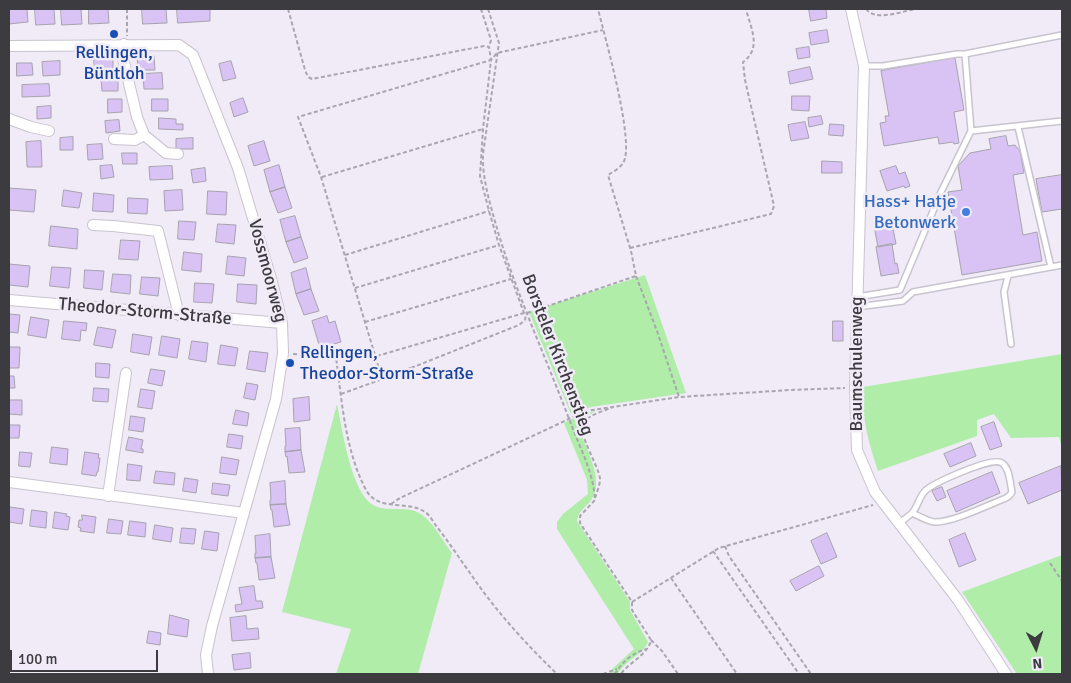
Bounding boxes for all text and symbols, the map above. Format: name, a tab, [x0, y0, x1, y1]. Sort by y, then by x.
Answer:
marker: Rellingen, Büntloh	[108, 28, 120, 40]
place label: Rellingen, Büntloh	[75, 42, 153, 84]
place label: Hass+ Hatje Betonwerk	[864, 191, 956, 233]
marker: Hass+ Hatje Betonwerk	[960, 206, 972, 218]
street label: Vossmoorweg	[243, 217, 291, 325]
street label: Borsteler Kirchenstieg	[516, 271, 598, 439]
street label: Theodor-Storm-Straße	[57, 294, 233, 330]
street label: Baumschulenweg	[846, 296, 868, 432]
place label: Rellingen, Theodor-Storm-Straße	[300, 342, 474, 384]
marker: Rellingen, Theodor-Storm-Straße	[284, 357, 296, 369]
north arrow	[1011, 623, 1061, 673]
scale bar	[12, 640, 160, 672]
text: 100 m	[18, 650, 58, 668]
text: N	[1032, 655, 1043, 672]

